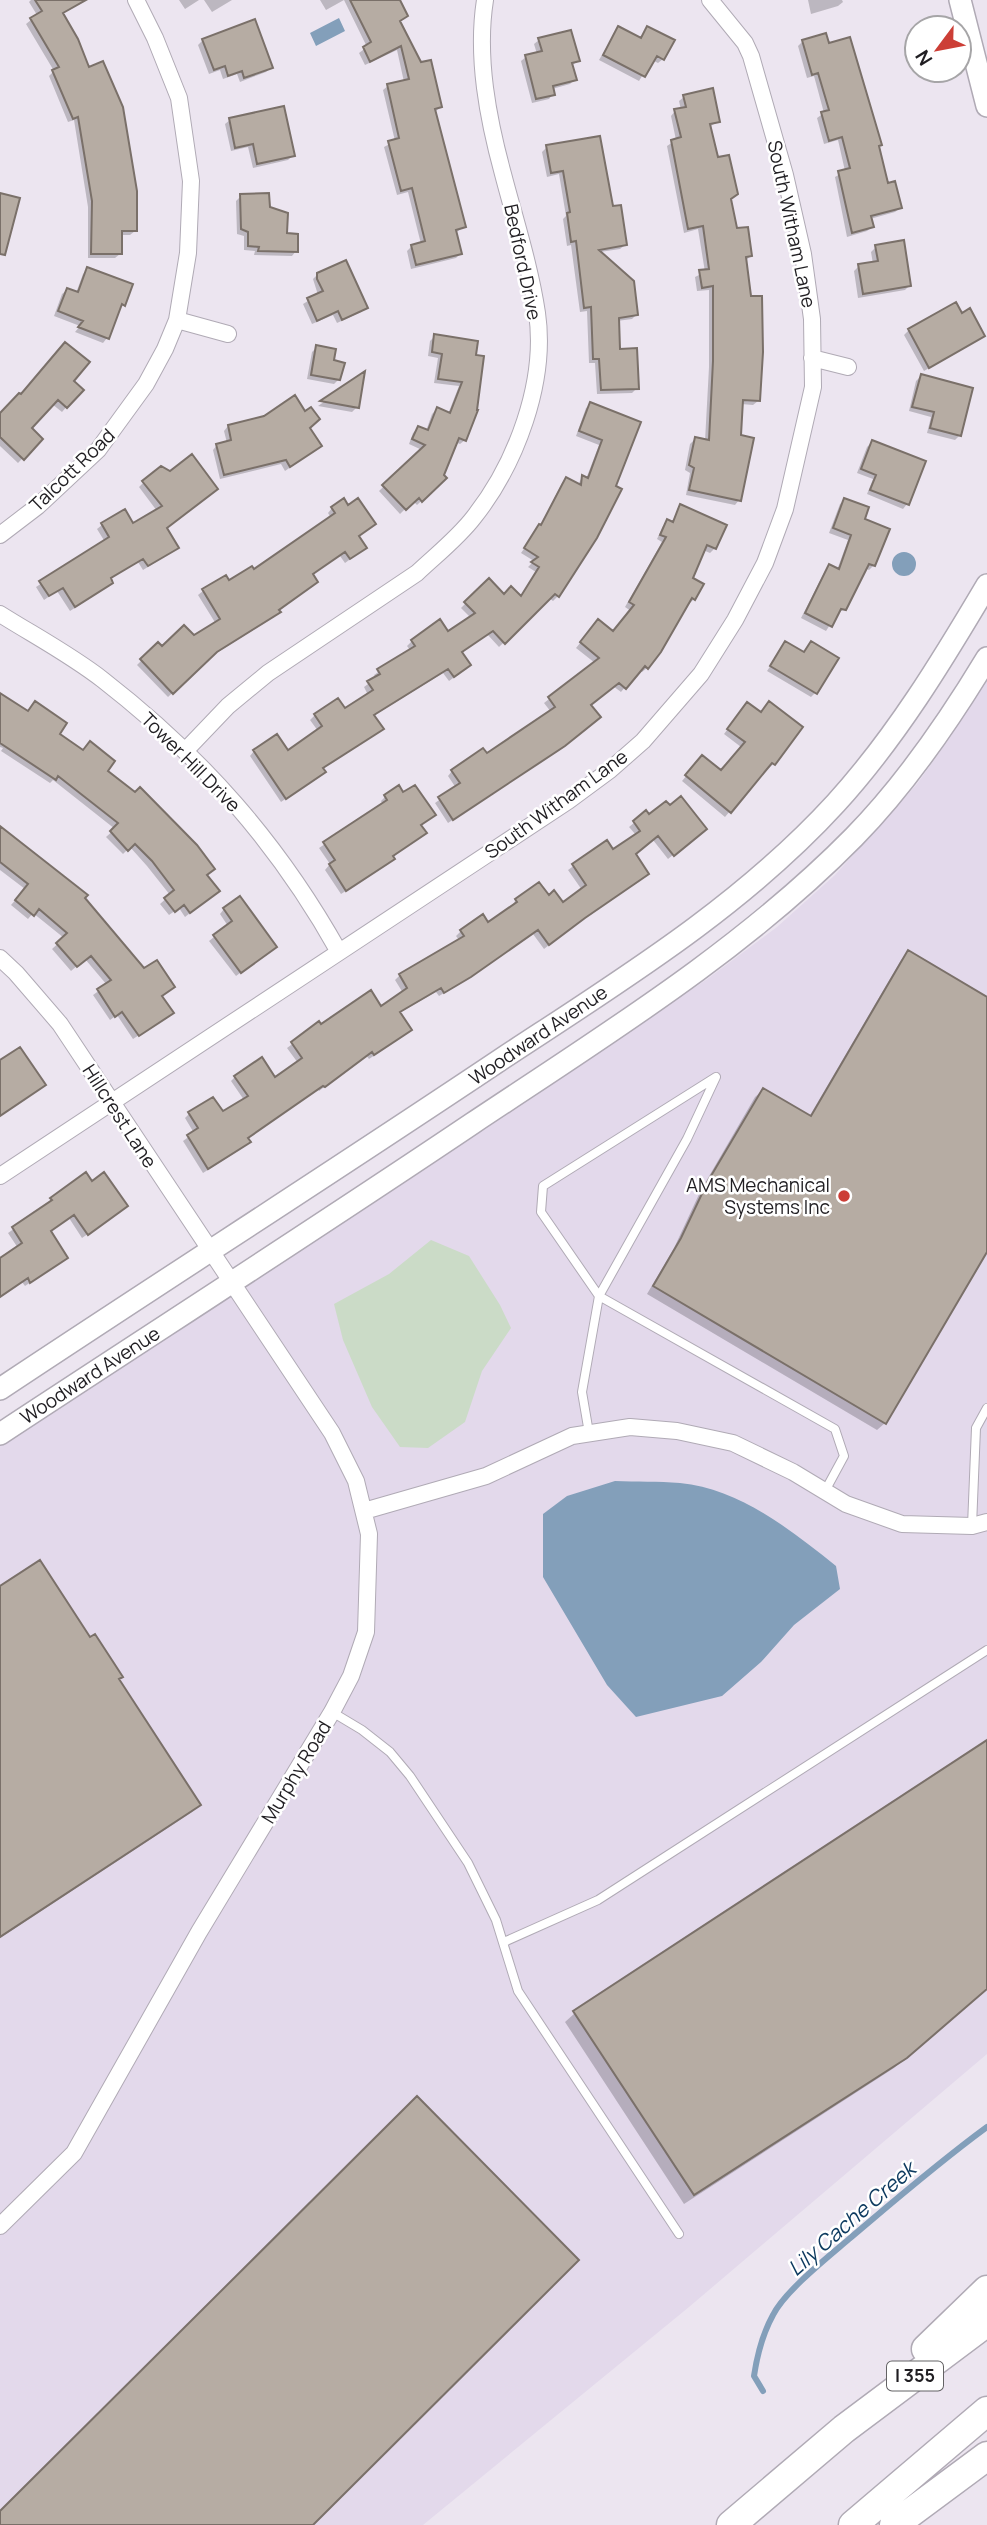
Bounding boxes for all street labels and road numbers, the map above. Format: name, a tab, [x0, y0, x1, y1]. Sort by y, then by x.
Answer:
street label: South Witham Lane	[762, 138, 822, 310]
street label: Bedford Drive	[498, 202, 548, 322]
street label: Talcott Road	[24, 423, 120, 517]
street label: Tower Hill Drive	[135, 706, 247, 818]
street label: South Witham Lane	[479, 743, 633, 865]
street label: Woodward Avenue	[464, 979, 612, 1091]
street label: Hillcrest Lane	[77, 1059, 163, 1173]
street label: Woodward Avenue	[15, 1320, 165, 1430]
street label: Murphy Road	[255, 1716, 337, 1828]
road number: I 355	[887, 2362, 943, 2390]

